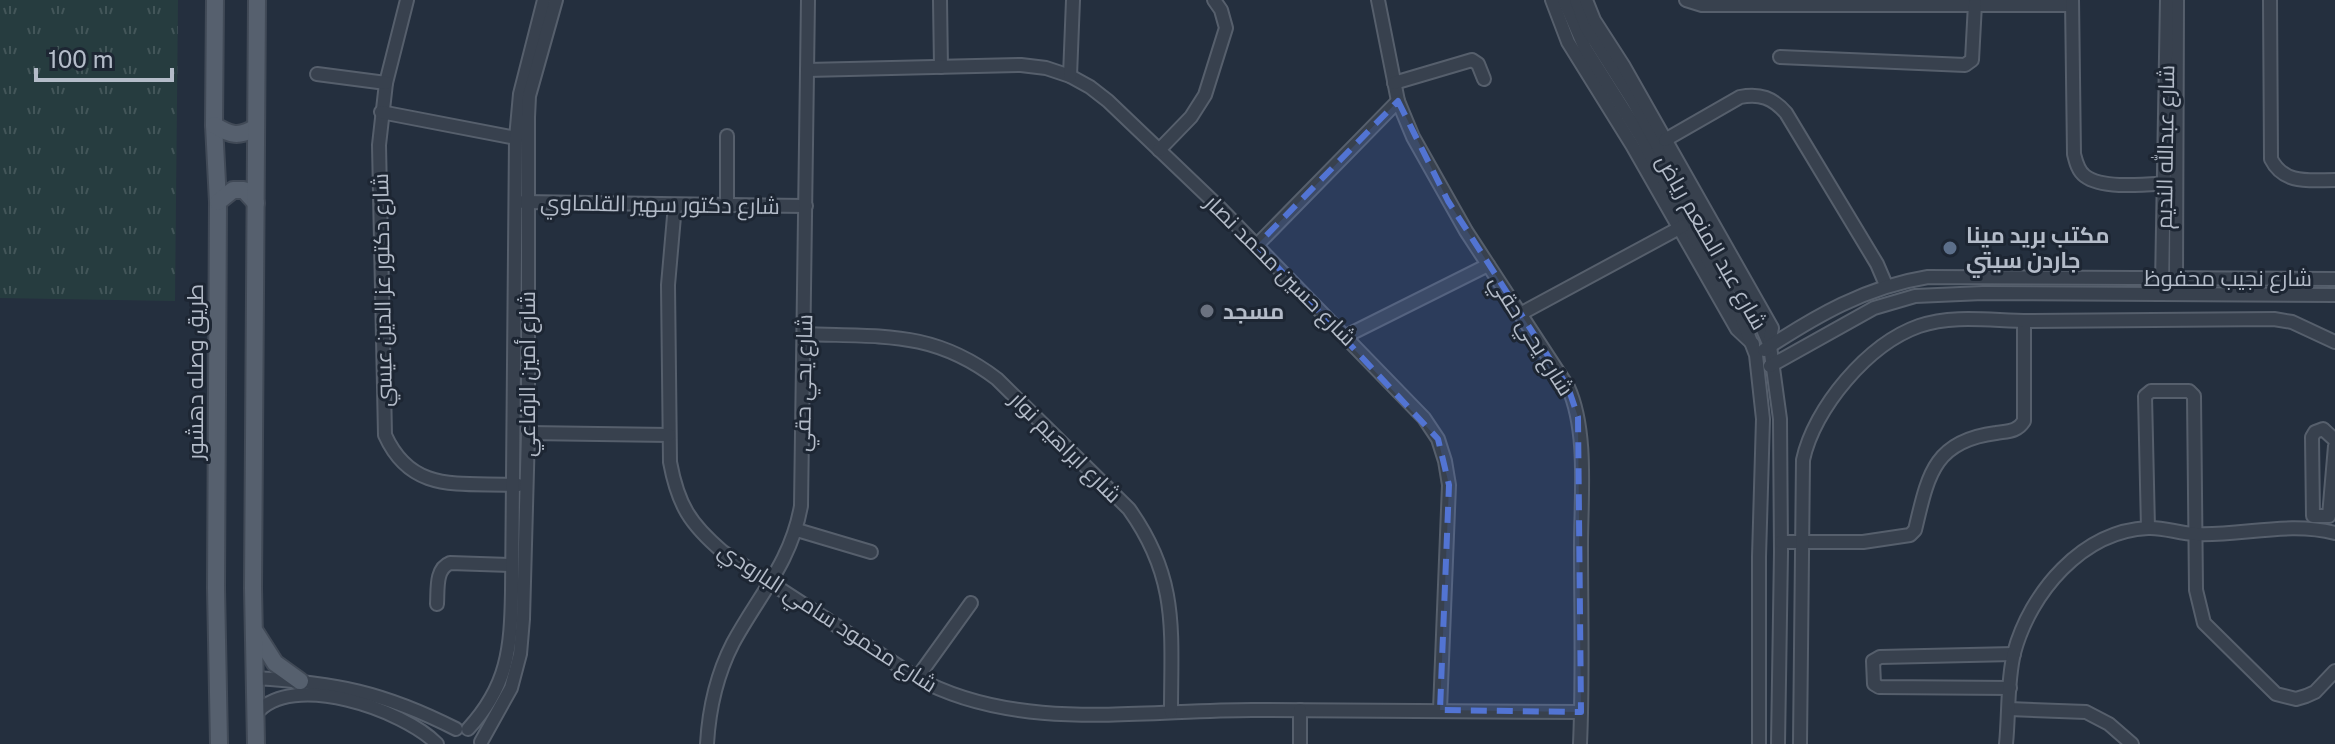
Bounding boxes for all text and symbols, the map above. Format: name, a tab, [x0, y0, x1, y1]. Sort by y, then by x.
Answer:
scale bar	[36, 32, 172, 82]
text: 100 m	[48, 45, 114, 73]
street label: شارع عبدالله النديم	[2150, 65, 2182, 229]
street label: شارع عبد المنعم رياض	[1649, 150, 1773, 336]
street label: شارع دكتور عز الدين عيسي	[367, 173, 401, 407]
street label: شارع حسين محمد نصار	[1197, 188, 1362, 352]
street label: شارع دكتور سهير القلماوي	[540, 189, 780, 223]
place label: مكتب بريد مينا جاردن سيتي	[1966, 222, 2109, 278]
marker: مكتب بريد مينا جاردن سيتي	[1941, 239, 1959, 257]
street label: شارع نجيب محفوظ	[2144, 265, 2312, 293]
street label: شارع يحي حقي	[1481, 270, 1579, 402]
street label: طريق وصله دهشور	[182, 284, 209, 462]
street label: شارع أمين الرفاعي	[514, 291, 544, 457]
place label: مسجد	[1223, 298, 1284, 324]
marker: مسجد	[1198, 302, 1216, 320]
street label: شارع يحي حقي	[789, 314, 821, 452]
street label: شارع ابراهيم نوار	[1002, 385, 1127, 510]
street label: شارع محمود سامي البارودي	[712, 537, 942, 701]

